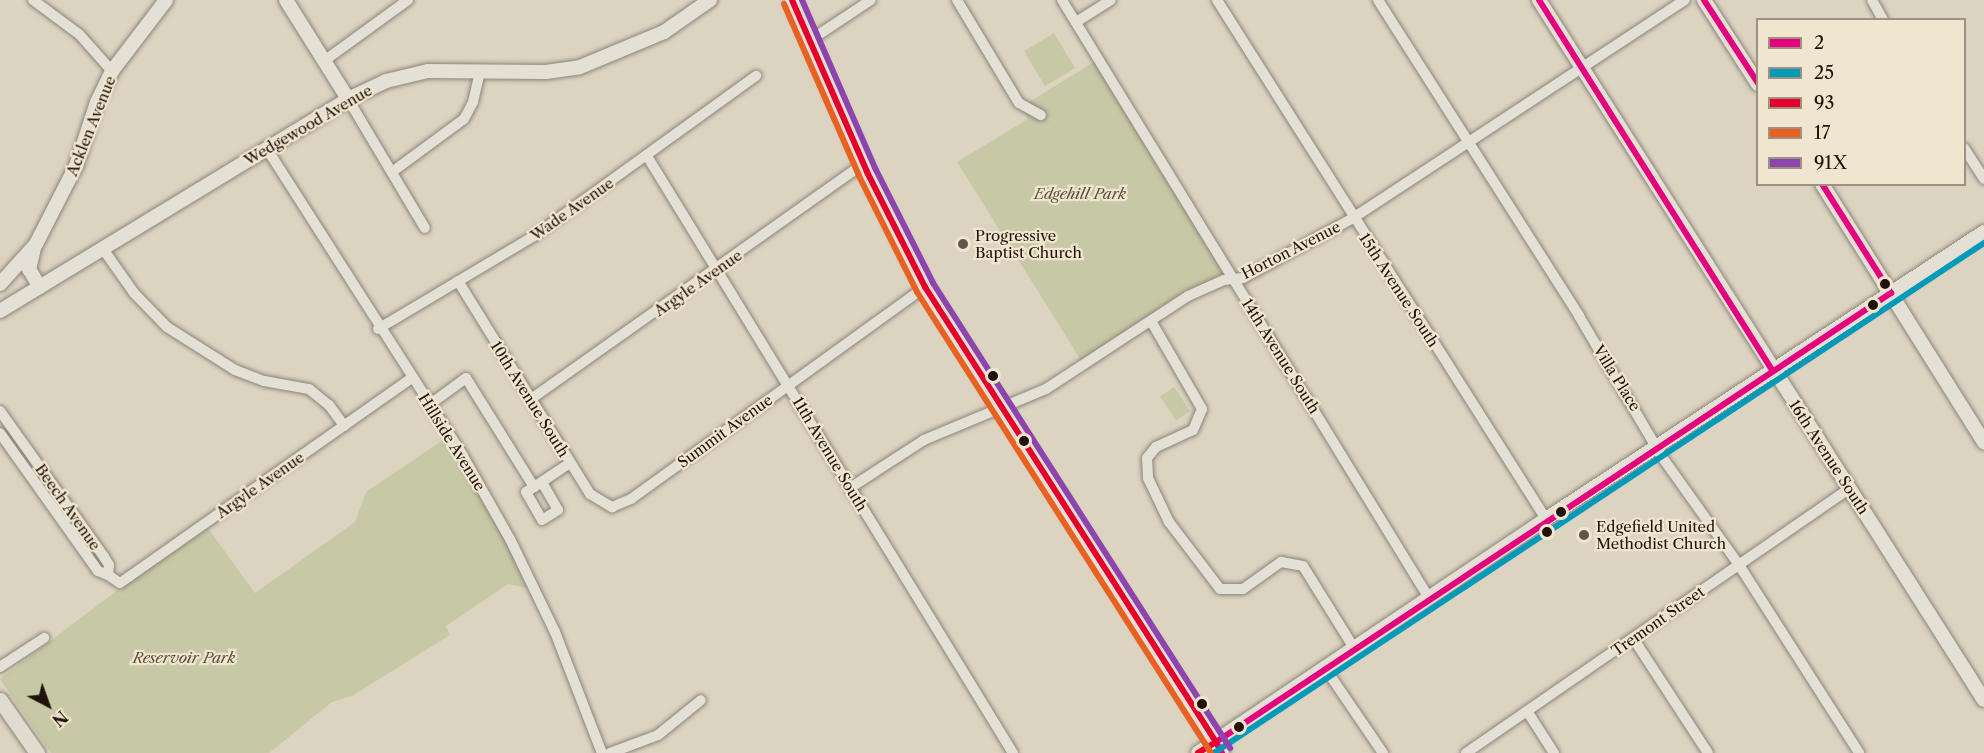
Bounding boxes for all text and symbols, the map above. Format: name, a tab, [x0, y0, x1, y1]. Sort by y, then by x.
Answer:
legend	[1756, 18, 1966, 186]
text: 2	[1814, 32, 1824, 54]
text: 25	[1814, 62, 1834, 84]
street label: Acklen Avenue	[63, 73, 119, 179]
street label: Wedgewood Avenue	[240, 81, 376, 169]
text: 93	[1814, 92, 1834, 114]
text: 17	[1814, 122, 1830, 144]
text: 91X	[1814, 152, 1847, 174]
street label: Wade Avenue	[527, 174, 617, 244]
park label: Edgehill Park	[1034, 185, 1126, 203]
street label: Horton Avenue	[1238, 217, 1344, 283]
place label: Progressive Baptist Church	[975, 226, 1082, 261]
street label: 15th Avenue South	[1355, 230, 1443, 350]
marker: Progressive Baptist Church	[956, 237, 970, 251]
street label: Argyle Avenue	[650, 246, 746, 320]
unlabelled marker	[1879, 278, 1891, 290]
street label: 14th Avenue South	[1238, 295, 1324, 417]
unlabelled marker	[1867, 299, 1879, 311]
street label: 10th Avenue South	[487, 337, 573, 461]
street label: Villa Place	[1590, 342, 1644, 414]
unlabelled marker	[987, 370, 999, 382]
street label: Hillside Avenue	[415, 390, 489, 494]
street label: Summit Avenue	[674, 390, 776, 472]
street label: 11th Avenue South	[789, 393, 871, 515]
street label: 16th Avenue South	[1785, 396, 1873, 518]
unlabelled marker	[1018, 435, 1030, 447]
street label: Argyle Avenue	[212, 448, 308, 522]
street label: Beech Avenue	[31, 460, 105, 554]
unlabelled marker	[1555, 506, 1567, 518]
place label: Edgefield United Methodist Church	[1596, 517, 1726, 552]
unlabelled marker	[1541, 526, 1553, 538]
marker: Edgefield United Methodist Church	[1577, 528, 1591, 542]
street label: Tremont Street	[1608, 582, 1708, 660]
park label: Reservoir Park	[133, 649, 235, 667]
north arrow	[18, 675, 78, 735]
unlabelled marker	[1196, 698, 1208, 710]
text: N	[48, 706, 72, 731]
unlabelled marker	[1233, 721, 1245, 733]

